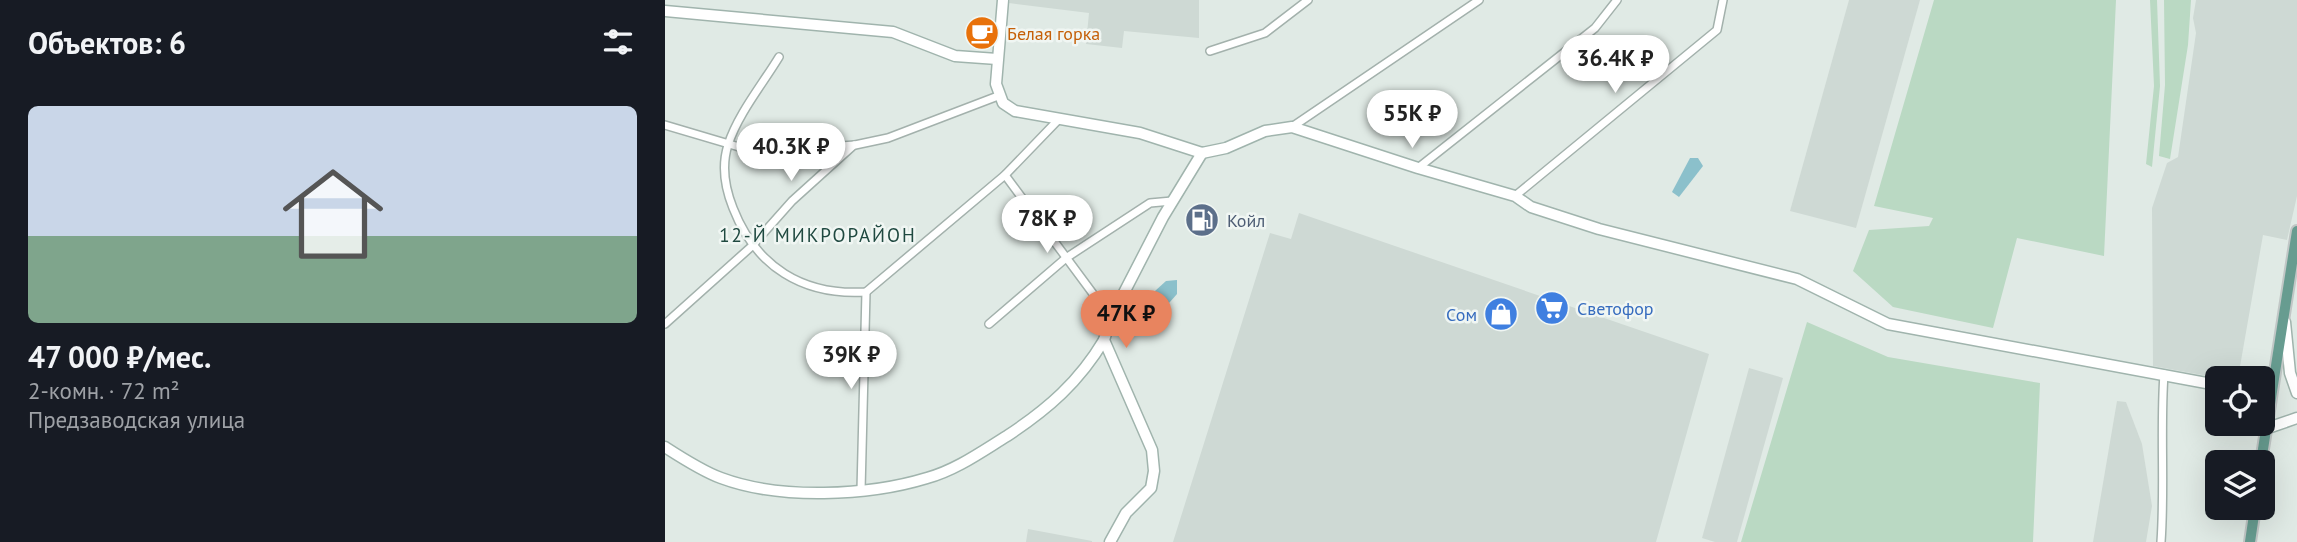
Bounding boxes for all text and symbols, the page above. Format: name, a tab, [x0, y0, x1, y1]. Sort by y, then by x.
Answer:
cafe icon: Белая горка	[963, 14, 1001, 52]
place label: Белая горка	[1007, 22, 1100, 45]
text: Объектов: 6	[28, 23, 186, 62]
icon: filters	[599, 23, 637, 61]
pin: 36.4K ₽	[1550, 36, 1680, 95]
text: 36.4K ₽	[1576, 43, 1654, 72]
pin: 55K ₽	[1363, 90, 1461, 150]
text: 55K ₽	[1383, 98, 1441, 127]
pin: 40.3K ₽	[726, 124, 856, 183]
text: 40.3K ₽	[752, 131, 830, 160]
icon: home	[270, 151, 396, 277]
pin: 78K ₽	[998, 196, 1096, 255]
fuel station icon: Койл	[1183, 201, 1221, 239]
text: 78K ₽	[1018, 203, 1076, 232]
place label: Койл	[1227, 209, 1265, 232]
district label: 12-Й МИКРОРАЙОН	[719, 223, 917, 247]
supermarket icon: Светофор	[1533, 289, 1571, 327]
pin: 47K ₽	[1077, 290, 1175, 350]
shop icon: Сом	[1482, 295, 1520, 333]
place label: Светофор	[1577, 297, 1654, 320]
text: 47K ₽	[1097, 298, 1155, 327]
place label: Сом	[1446, 303, 1477, 326]
pin: 39K ₽	[802, 332, 900, 391]
text: 47 000 ₽/мес.	[28, 337, 211, 376]
text: 39K ₽	[822, 339, 880, 368]
map controls	[2205, 366, 2275, 520]
button: locate	[2205, 366, 2275, 436]
text: 2-комн. · 72 m²	[28, 376, 180, 405]
text: Предзаводская улица	[28, 405, 245, 434]
button: layers	[2205, 450, 2275, 520]

